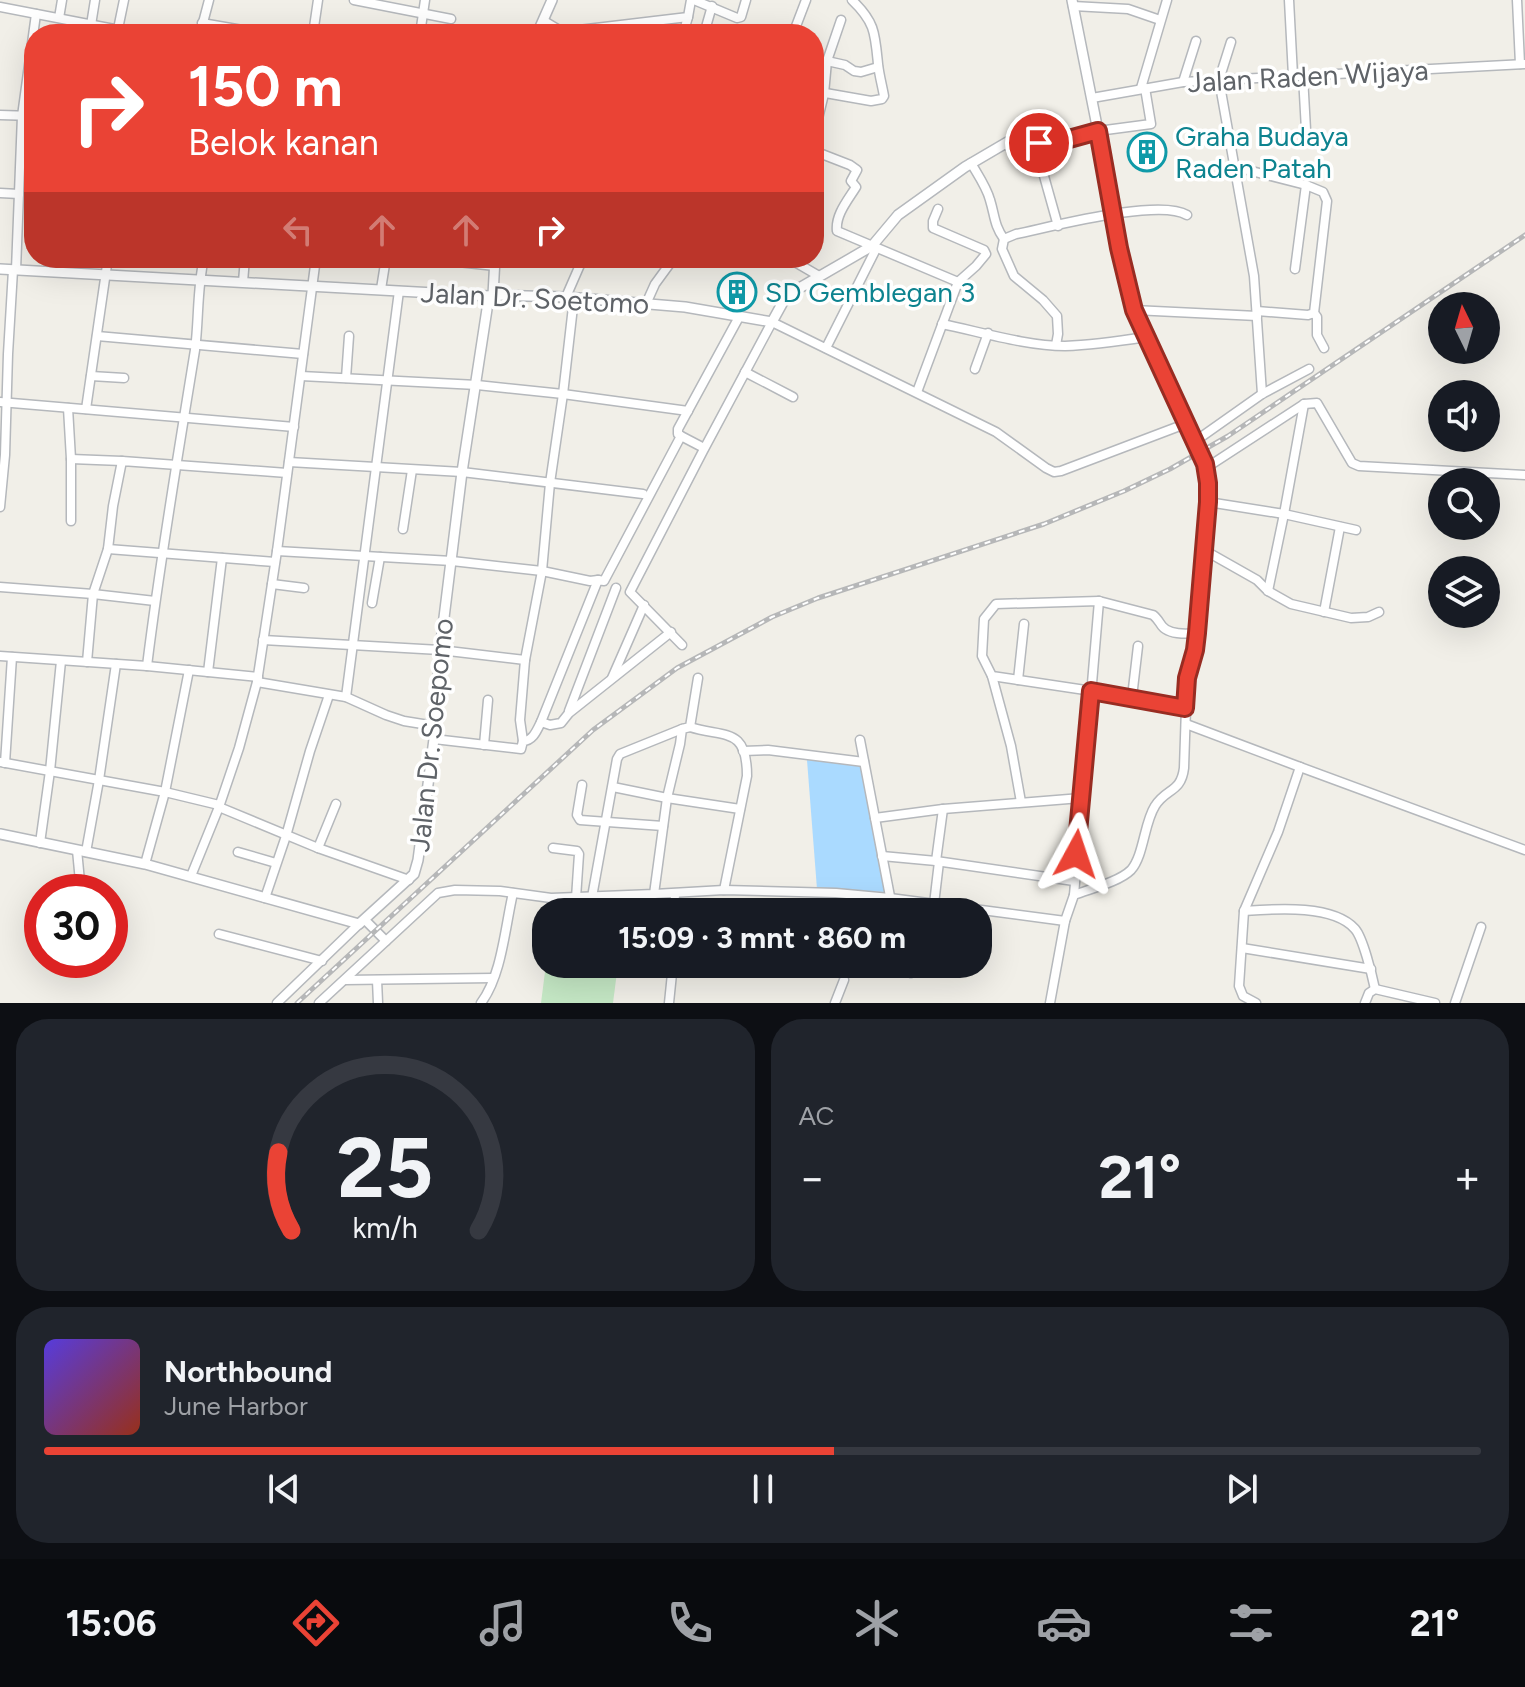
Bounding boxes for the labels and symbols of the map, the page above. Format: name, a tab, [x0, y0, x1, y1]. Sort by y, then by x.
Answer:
street label: Jalan Raden Wijaya	[1187, 53, 1429, 99]
pin	[1005, 109, 1073, 177]
place label: Graha Budaya Raden Patah	[1175, 119, 1349, 185]
building icon: Graha Budaya Raden Patah	[1126, 131, 1168, 173]
building icon: SD Gemblegan 3	[716, 271, 758, 313]
street label: Jalan Dr. Soetomo	[420, 275, 650, 321]
place label: SD Gemblegan 3	[765, 275, 975, 309]
north arrow	[1428, 292, 1500, 364]
street label: Jalan Dr. Soepomo	[402, 616, 460, 854]
position arrow	[1034, 812, 1118, 896]
speed limit sign: 30	[24, 874, 128, 978]

